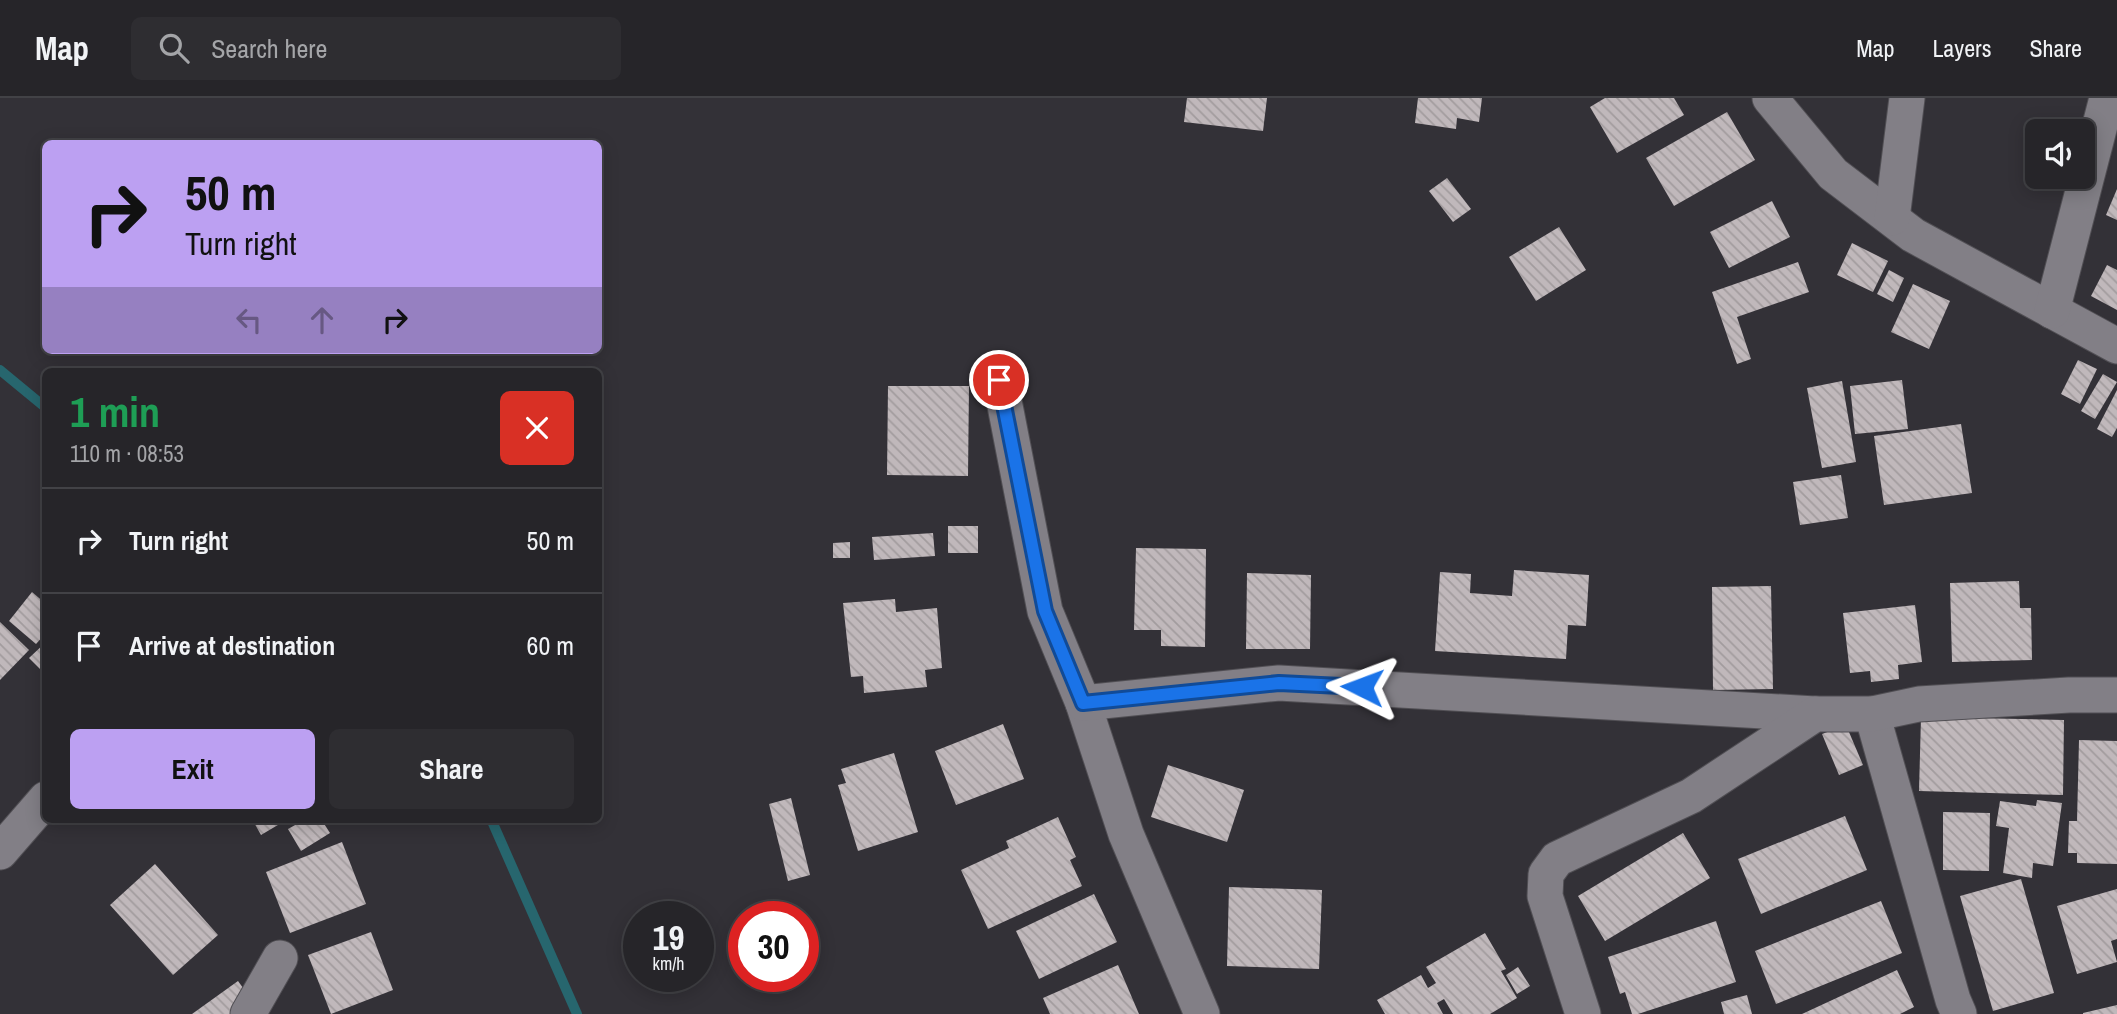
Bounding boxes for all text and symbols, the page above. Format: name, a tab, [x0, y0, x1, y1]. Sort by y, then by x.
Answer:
search box	[131, 17, 621, 80]
text: Map	[35, 26, 89, 70]
icon: search	[155, 29, 193, 67]
text: Search here	[211, 31, 327, 66]
text: Map	[1856, 32, 1894, 64]
text: Layers	[1932, 32, 1991, 64]
text: Share	[2029, 32, 2082, 64]
map controls	[2025, 119, 2095, 189]
button: sound	[2025, 119, 2095, 189]
text: 50 m	[185, 159, 277, 225]
icon: right	[70, 168, 161, 259]
text: Turn right	[185, 222, 297, 265]
icon: left	[230, 301, 268, 339]
icon: ahead	[303, 301, 341, 339]
icon: right	[376, 301, 414, 339]
pin	[969, 350, 1029, 410]
icon: arrive	[980, 361, 1018, 399]
text: 1 min	[70, 384, 160, 440]
button: close	[500, 391, 574, 465]
text: 110 m · 08:53	[70, 438, 184, 469]
icon: right	[70, 522, 108, 560]
text: Turn right	[129, 523, 228, 558]
text: 50 m	[527, 523, 574, 558]
icon: arrive	[70, 627, 108, 665]
text: Arrive at destination	[129, 628, 335, 663]
text: 60 m	[527, 628, 574, 663]
position arrow	[1325, 650, 1399, 724]
button: Exit	[70, 729, 315, 809]
button: Share	[329, 729, 574, 809]
speed limit sign: 30	[728, 901, 819, 992]
text: 19	[653, 914, 684, 961]
text: km/h	[653, 951, 685, 976]

